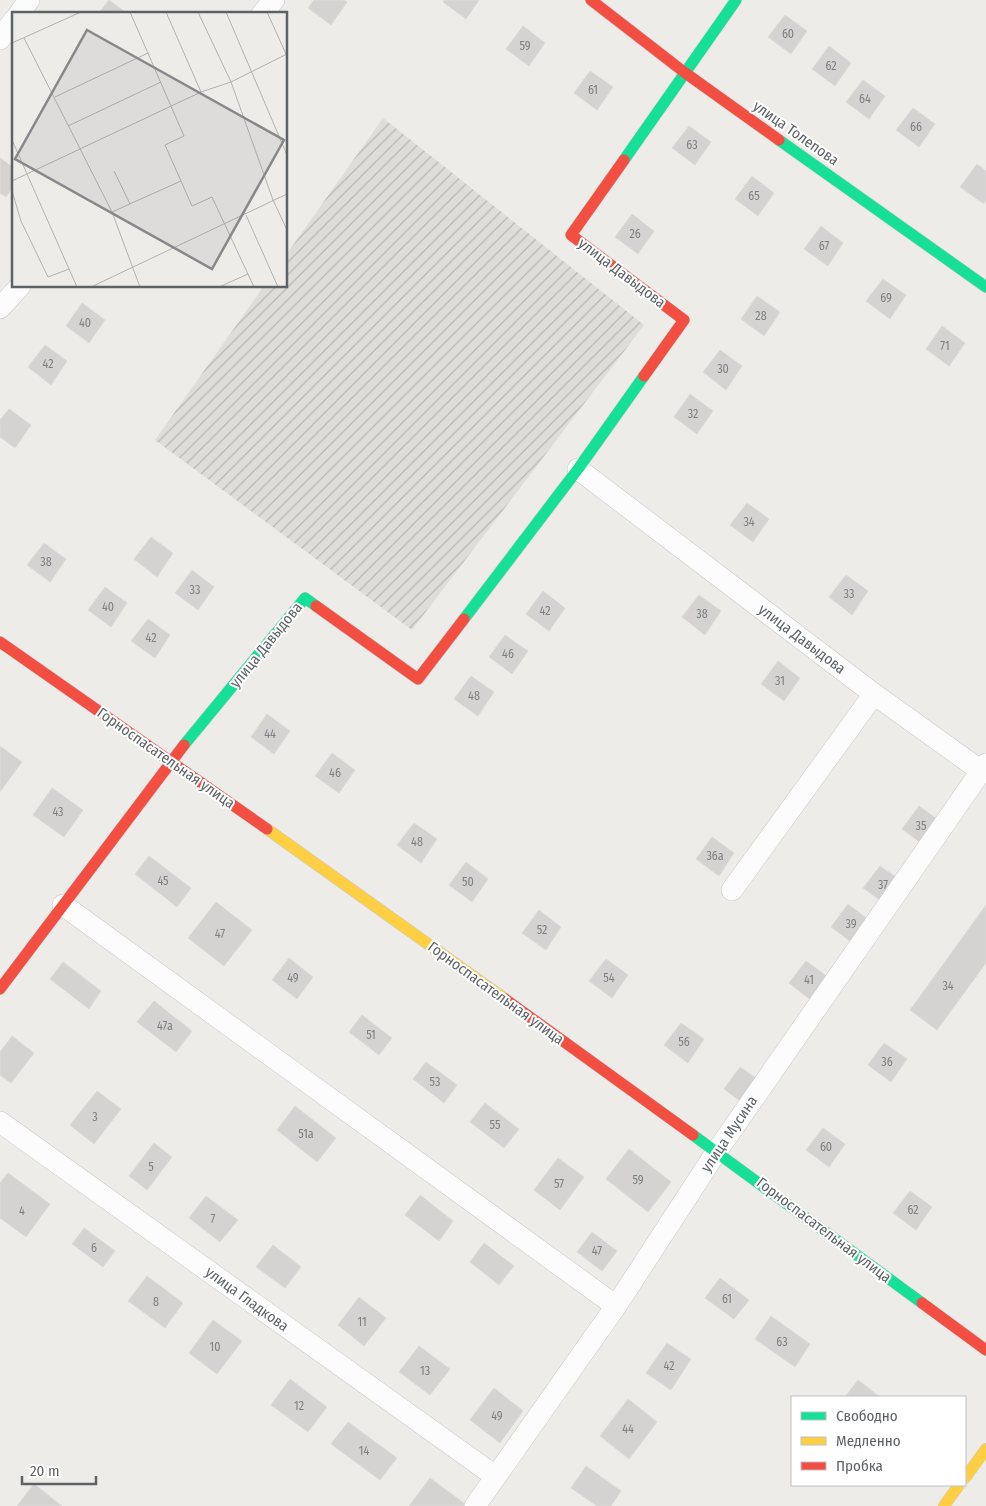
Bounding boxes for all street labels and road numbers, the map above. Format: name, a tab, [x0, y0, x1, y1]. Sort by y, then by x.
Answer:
street label: улица Толепова	[750, 97, 842, 169]
street label: улица Давыдова	[575, 234, 669, 312]
street label: улица Давыдова	[226, 599, 306, 691]
street label: улица Давыдова	[755, 600, 849, 678]
street label: Горноспасательная улица	[94, 704, 238, 812]
street label: Горноспасательная улица	[424, 938, 568, 1048]
street label: улица Мусина	[697, 1092, 761, 1176]
street label: Горноспасательная улица	[753, 1174, 895, 1286]
street label: улица Гладкова	[202, 1263, 292, 1335]

